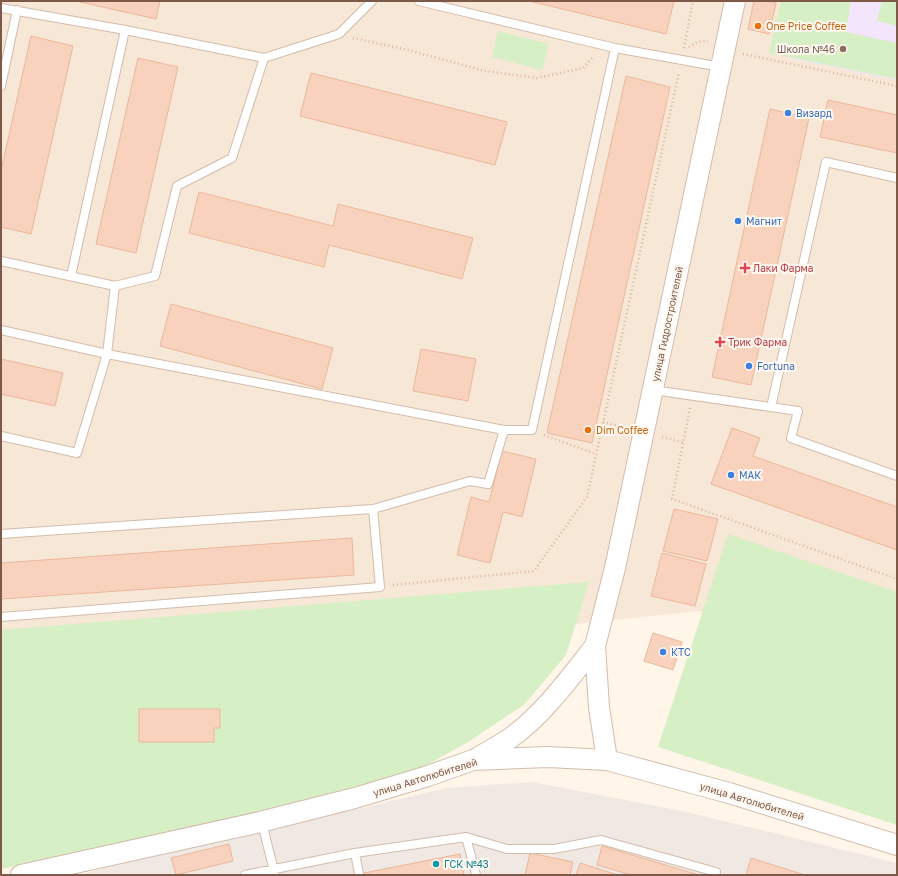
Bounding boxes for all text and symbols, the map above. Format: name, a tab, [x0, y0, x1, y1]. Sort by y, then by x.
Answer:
place label: One Price Coffee	[766, 20, 847, 32]
marker: One Price Coffee	[753, 21, 763, 31]
place label: Школа №46	[777, 43, 835, 55]
marker: Школа №46	[838, 44, 848, 54]
place label: Визард	[796, 107, 832, 119]
marker: Визард	[783, 108, 793, 118]
place label: Магнит	[746, 215, 782, 227]
marker: Магнит	[733, 216, 743, 226]
place label: Лаки Фарма	[753, 262, 813, 274]
marker: Лаки Фарма	[740, 263, 750, 273]
street label: улица Гидростроителей	[649, 265, 685, 383]
place label: Трик Фарма	[728, 336, 787, 348]
marker: Трик Фарма	[715, 337, 725, 347]
place label: Fortuna	[757, 360, 795, 372]
marker: Fortuna	[744, 361, 754, 371]
place label: Dim Coffee	[596, 424, 649, 436]
marker: Dim Coffee	[583, 425, 593, 435]
place label: МАК	[739, 469, 761, 481]
marker: МАК	[726, 470, 736, 480]
place label: КТС	[671, 646, 691, 658]
marker: КТС	[658, 647, 668, 657]
street label: улица Автолюбителей	[371, 755, 479, 799]
street label: улица Автолюбителей	[698, 779, 806, 823]
place label: ГСК №43	[444, 858, 489, 870]
marker: ГСК №43	[431, 859, 441, 869]

